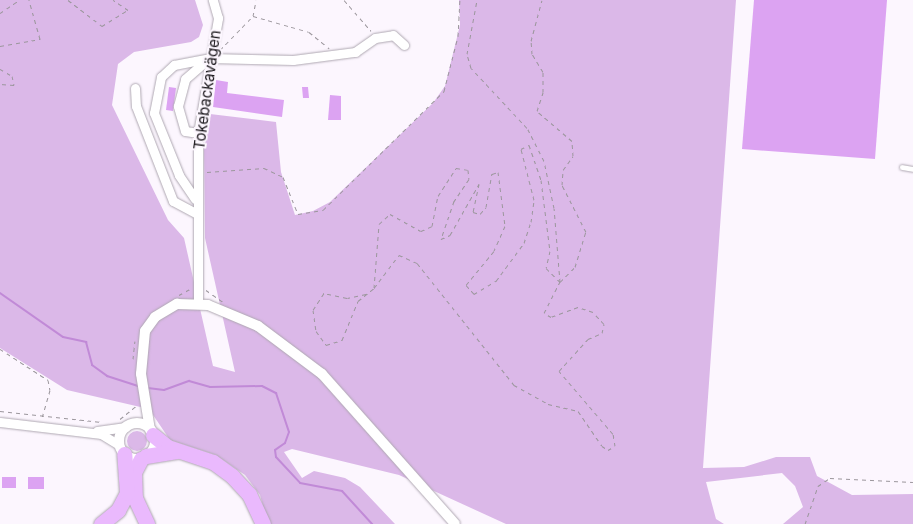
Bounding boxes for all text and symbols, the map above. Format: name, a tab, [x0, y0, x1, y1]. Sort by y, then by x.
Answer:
street label: Tokebackavägen	[190, 29, 224, 151]

